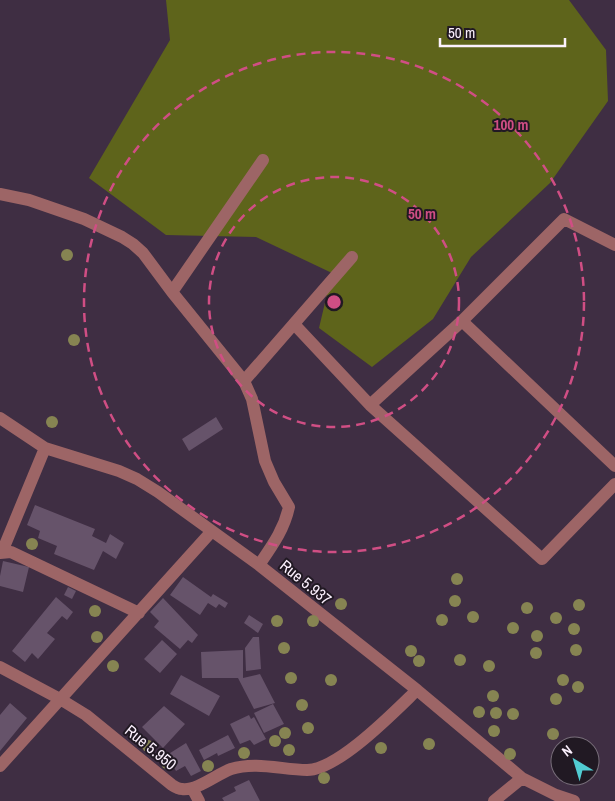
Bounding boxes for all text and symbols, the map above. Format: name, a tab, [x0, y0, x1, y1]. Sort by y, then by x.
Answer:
scale bar	[440, 15, 565, 47]
text: 50 m	[448, 22, 475, 43]
text: 100 m	[494, 114, 528, 135]
text: 50 m	[408, 203, 436, 224]
centre of rings	[325, 293, 343, 311]
street label: Rue 5.937	[276, 554, 336, 610]
street label: Rue 5.950	[121, 719, 181, 775]
north arrow	[550, 736, 600, 786]
text: N	[558, 741, 576, 760]

